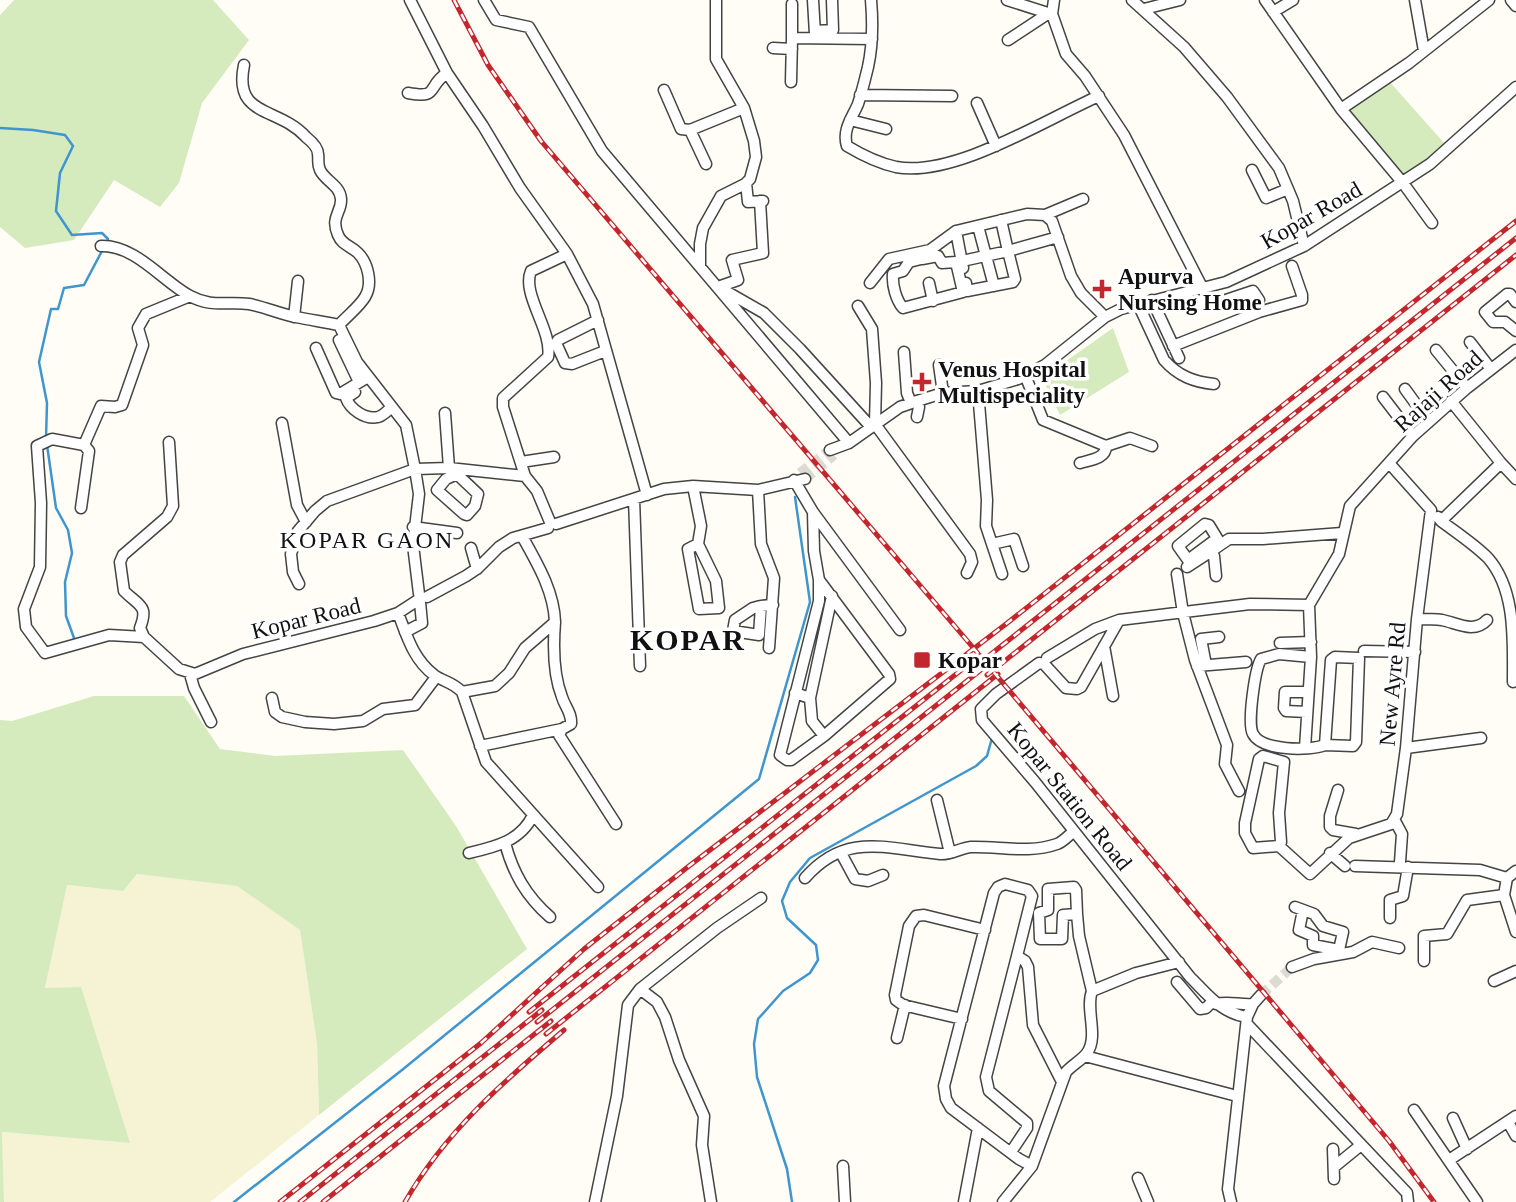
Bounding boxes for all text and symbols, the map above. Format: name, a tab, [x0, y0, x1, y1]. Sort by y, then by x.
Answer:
street label: Kopar Road	[1257, 176, 1366, 254]
place label: Apurva Nursing Home	[1118, 264, 1262, 315]
marker: Apurva Nursing Home	[1092, 279, 1112, 299]
street label: Rajaji Road	[1389, 345, 1488, 437]
place label: Venus Hospital Multispeciality	[938, 357, 1086, 408]
marker: Venus Hospital Multispeciality	[912, 372, 932, 392]
district label: KOPAR GAON	[280, 527, 454, 553]
street label: Kopar Road	[249, 593, 364, 644]
street label: New Ayre Rd	[1375, 621, 1410, 747]
district label: KOPAR	[630, 623, 746, 656]
place label: Kopar	[938, 648, 1002, 673]
marker: Kopar	[912, 650, 932, 670]
street label: Kopar Station Road	[1002, 717, 1137, 876]

